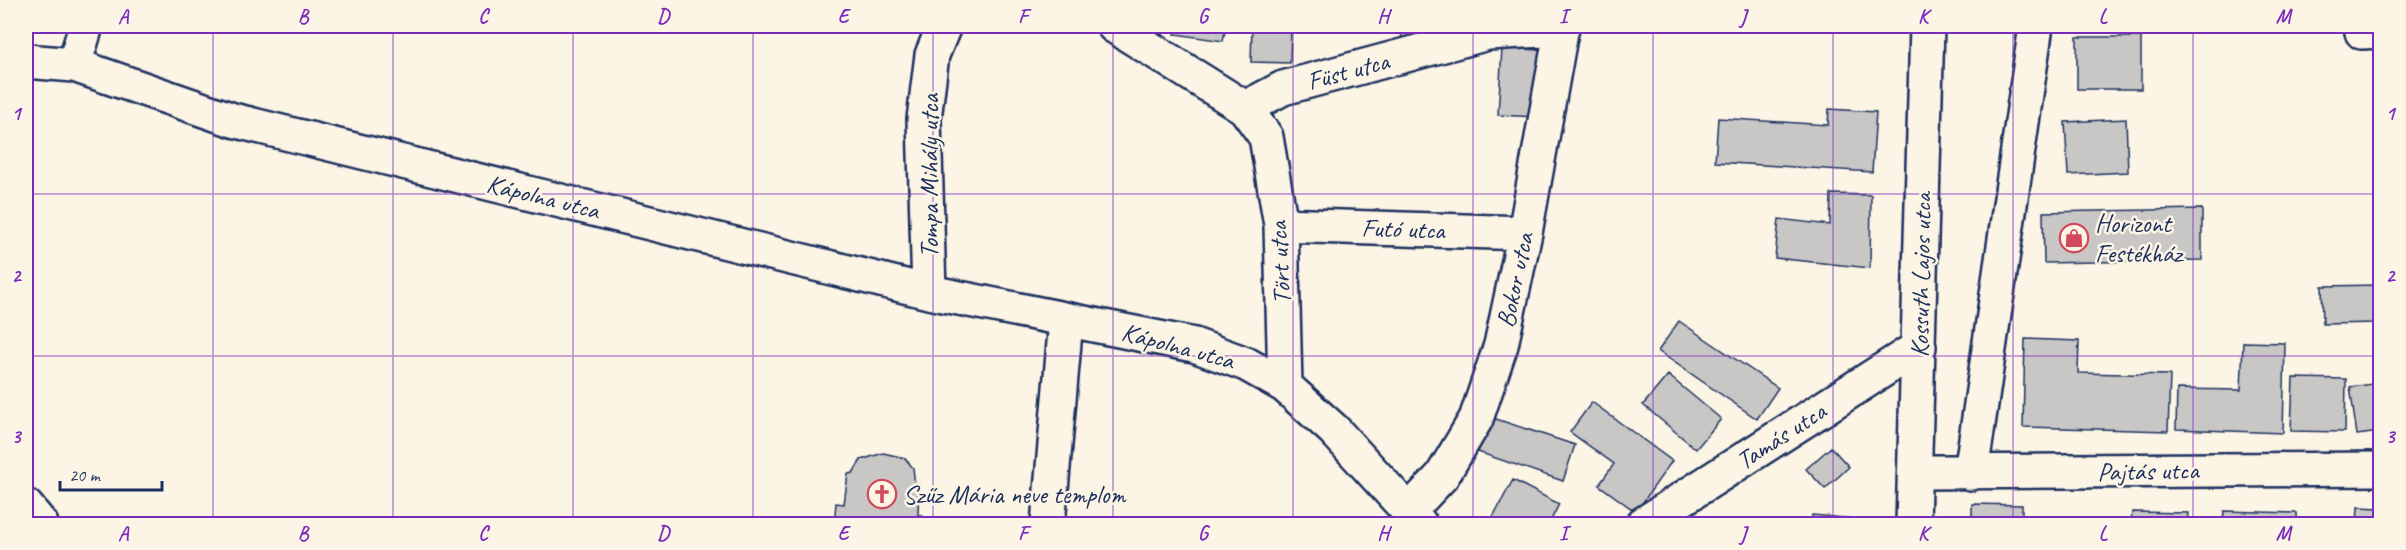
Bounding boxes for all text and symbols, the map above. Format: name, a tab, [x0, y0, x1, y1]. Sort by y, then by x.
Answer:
text: A	[118, 4, 130, 29]
text: B	[298, 4, 310, 29]
text: C	[478, 4, 490, 29]
text: D	[657, 4, 671, 29]
text: E	[838, 4, 852, 29]
text: F	[1018, 4, 1032, 29]
text: G	[1198, 4, 1211, 29]
text: H	[1377, 4, 1392, 29]
text: I	[1559, 4, 1572, 29]
text: J	[1738, 4, 1750, 29]
text: K	[1918, 4, 1932, 29]
text: L	[2099, 4, 2109, 29]
text: M	[2276, 4, 2293, 29]
street label: Füst utca	[1304, 44, 1394, 98]
street label: Tompa Mihály utca	[913, 92, 946, 258]
text: 1	[12, 101, 23, 126]
text: 1	[2386, 101, 2397, 126]
street label: Kápolna utca	[483, 167, 604, 227]
street label: Kossuth Lajos utca	[1903, 190, 1939, 358]
place label: Horizont Festékház	[2095, 207, 2184, 270]
street label: Futó utca	[1361, 211, 1447, 247]
street label: Tört utca	[1261, 219, 1299, 305]
shop icon: Horizont Festékház	[2058, 222, 2090, 254]
street label: Bokor utca	[1489, 228, 1541, 330]
text: 2	[12, 263, 23, 288]
text: 2	[2386, 263, 2397, 288]
street label: Kápolna utca	[1118, 315, 1239, 377]
street label: Tamás utca	[1730, 394, 1833, 477]
text: 3	[12, 424, 23, 449]
text: 3	[2386, 424, 2397, 449]
scale bar	[60, 454, 162, 492]
street label: Pajtás utca	[2097, 454, 2200, 488]
text: 20 m	[69, 464, 102, 486]
church icon: Szűz Mária neve templom	[866, 478, 898, 510]
place label: Szűz Mária neve templom	[903, 478, 1127, 511]
text: A	[118, 521, 130, 546]
text: B	[298, 521, 310, 546]
text: C	[478, 521, 490, 546]
text: D	[657, 521, 671, 546]
text: E	[838, 521, 852, 546]
text: F	[1018, 521, 1032, 546]
text: G	[1198, 521, 1211, 546]
text: H	[1377, 521, 1392, 546]
text: I	[1559, 521, 1572, 546]
text: J	[1738, 521, 1750, 546]
text: K	[1918, 521, 1932, 546]
text: L	[2099, 521, 2109, 546]
text: M	[2276, 521, 2293, 546]

